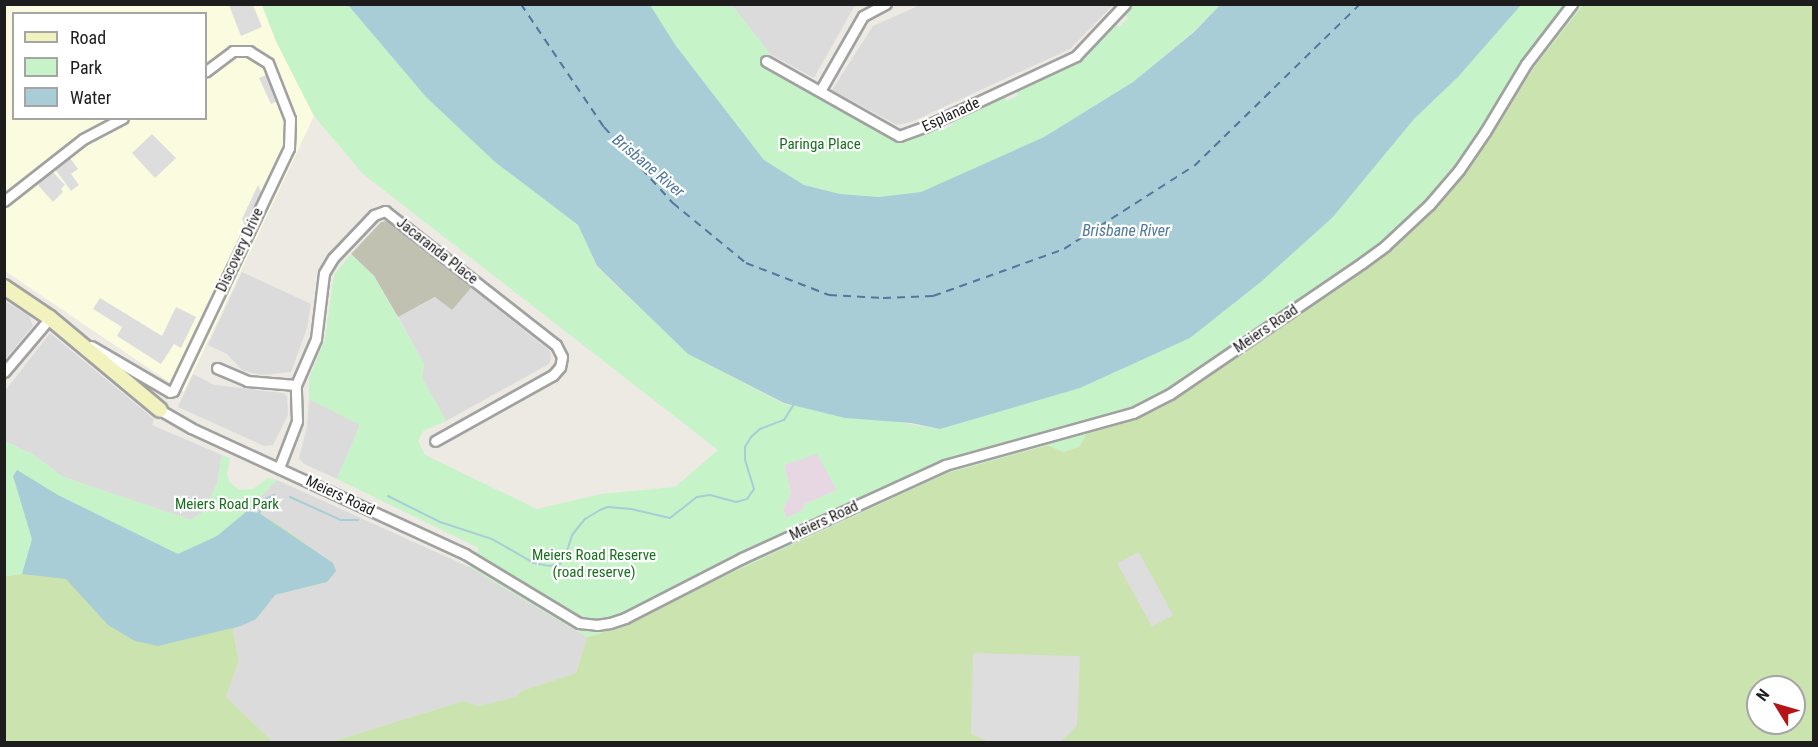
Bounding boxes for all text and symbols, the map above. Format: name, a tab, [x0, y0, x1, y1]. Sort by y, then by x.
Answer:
legend	[12, 12, 207, 120]
text: Road	[70, 27, 106, 48]
text: Park	[70, 57, 102, 78]
text: Water	[70, 87, 111, 108]
street label: Esplanade	[919, 94, 983, 136]
water label: Brisbane River	[608, 130, 688, 202]
park label: Paringa Place	[779, 136, 861, 154]
street label: Discovery Drive	[213, 205, 267, 295]
street label: Jacaranda Place	[393, 214, 481, 288]
water label: Brisbane River	[1082, 221, 1170, 241]
street label: Meiers Road	[1230, 301, 1302, 357]
street label: Meiers Road	[303, 472, 377, 520]
park label: Meiers Road Park	[175, 496, 279, 514]
street label: Meiers Road	[787, 497, 861, 545]
park label: Meiers Road Reserve (road reserve)	[532, 546, 656, 581]
north arrow	[1746, 675, 1806, 735]
text: N	[1752, 685, 1773, 705]

